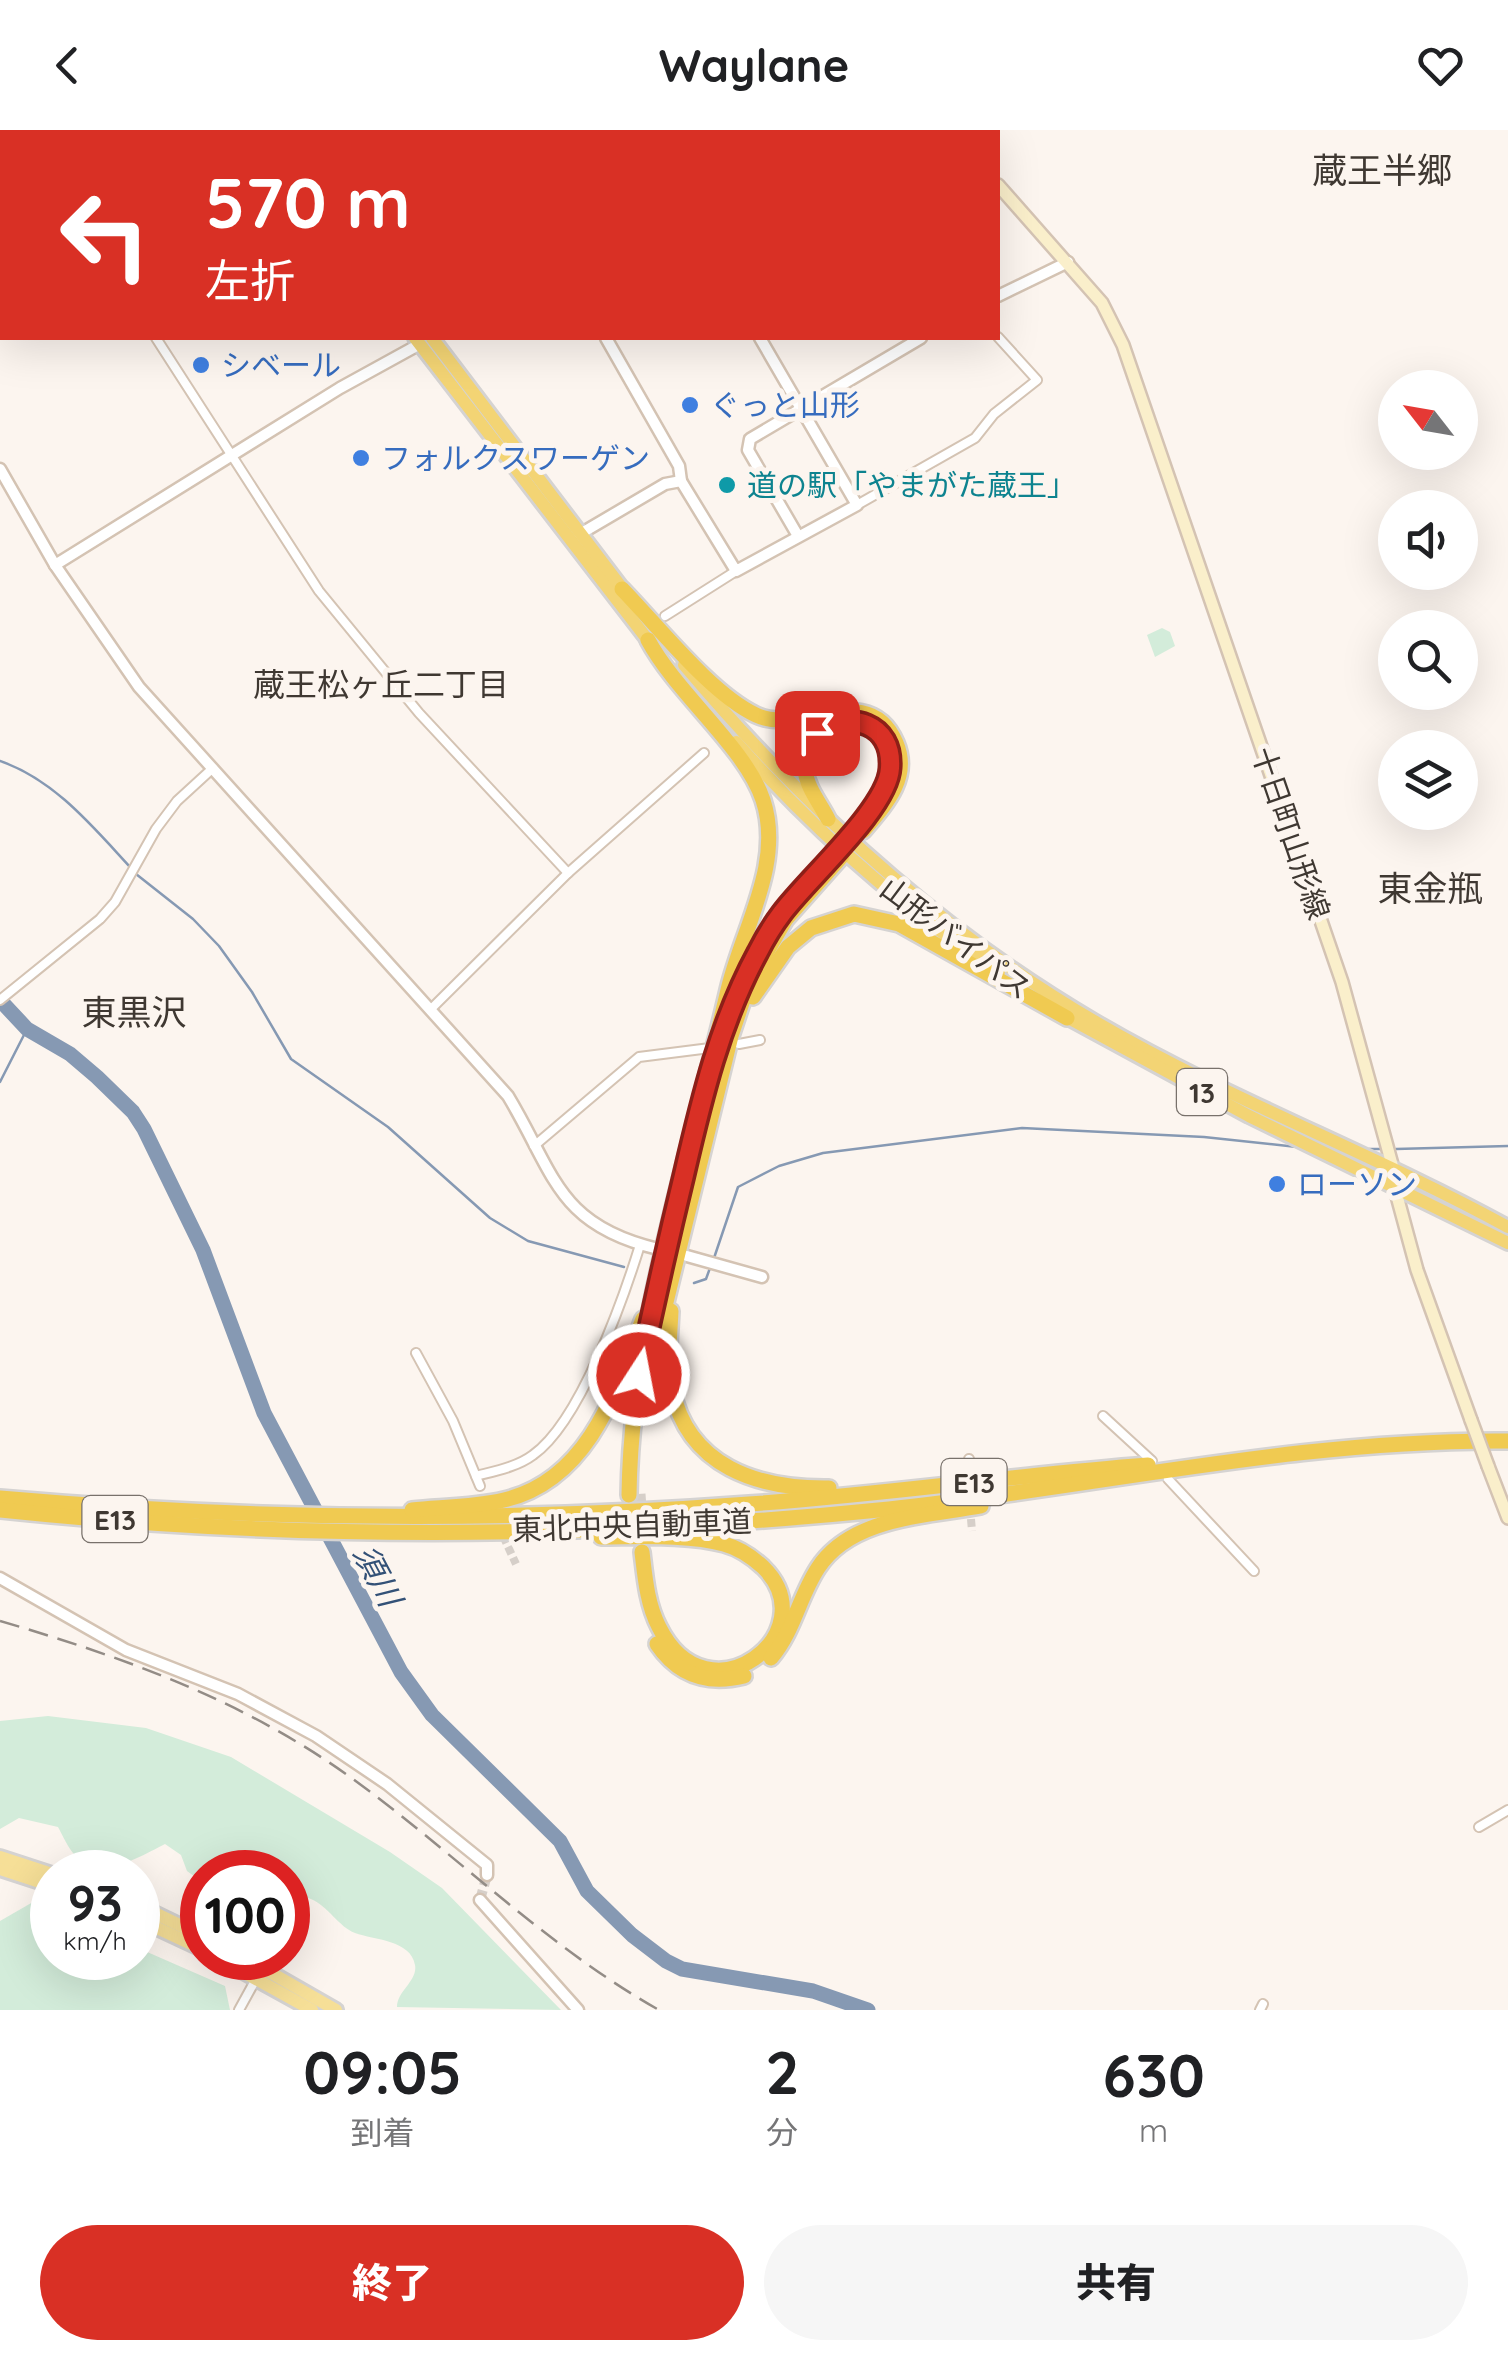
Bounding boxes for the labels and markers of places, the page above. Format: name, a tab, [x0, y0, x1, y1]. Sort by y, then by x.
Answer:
place label: シベール	[221, 346, 341, 384]
marker: シベール	[190, 354, 212, 376]
place label: ぐっと山形	[710, 386, 860, 424]
marker: ぐっと山形	[679, 394, 701, 416]
place label: フォルクスワーゲン	[381, 439, 650, 477]
marker: フォルクスワーゲン	[350, 447, 372, 469]
place label: 道の駅「やまがた蔵王」	[747, 466, 1077, 504]
marker: 道の駅「やまがた蔵王」	[716, 474, 738, 496]
pin	[775, 691, 860, 776]
place label: ローソン	[1297, 1165, 1417, 1203]
marker: ローソン	[1266, 1173, 1288, 1195]

